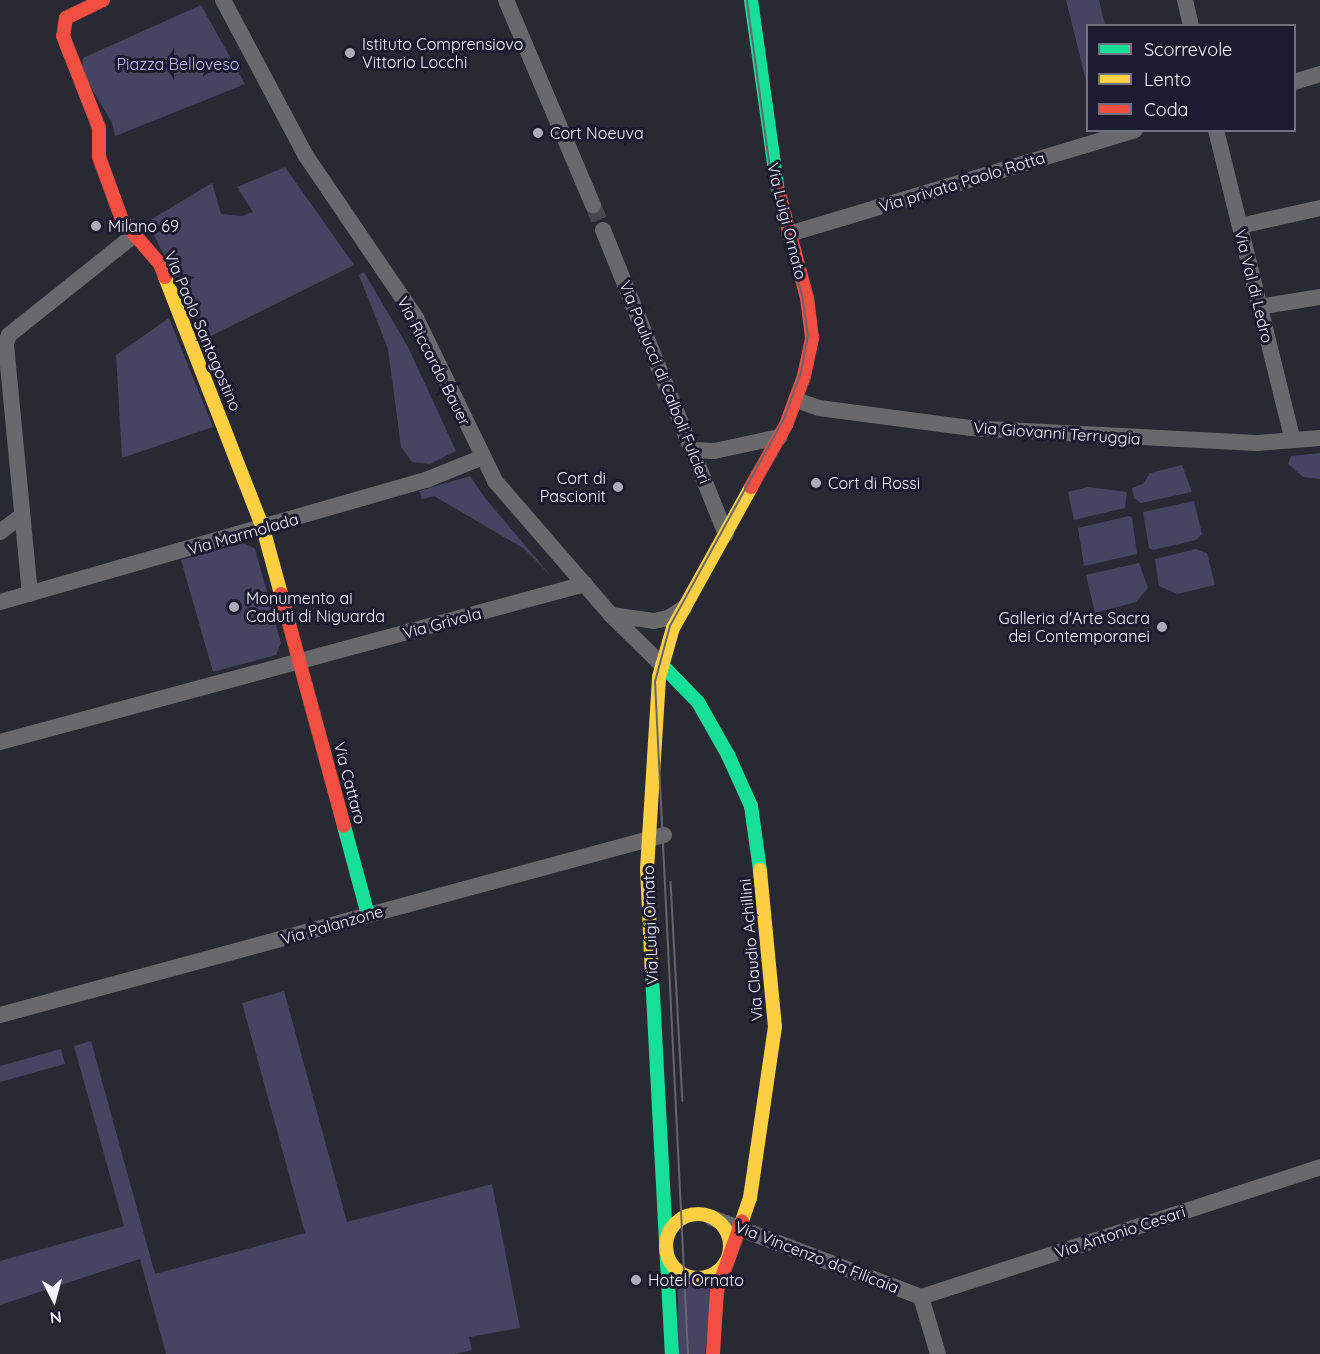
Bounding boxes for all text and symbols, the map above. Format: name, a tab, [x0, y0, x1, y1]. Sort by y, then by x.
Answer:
legend	[1086, 24, 1296, 132]
place label: Istituto Comprensiovo Vittorio Locchi	[362, 34, 523, 72]
text: Scorrevole	[1144, 38, 1232, 61]
marker: Istituto Comprensiovo Vittorio Locchi	[343, 46, 357, 60]
park label: Piazza Belloveso	[117, 54, 239, 74]
text: Lento	[1144, 68, 1191, 91]
text: Coda	[1144, 98, 1188, 121]
place label: Cort Noeuva	[550, 123, 644, 143]
marker: Cort Noeuva	[531, 126, 545, 140]
street label: Via privata Paolo Rotta	[877, 148, 1047, 216]
street label: Via Luigi Ornato	[763, 161, 811, 281]
place label: Milano 69	[108, 216, 179, 236]
marker: Milano 69	[89, 219, 103, 233]
street label: Via Val di Ledro	[1231, 227, 1277, 345]
street label: Via Paolo Santagostino	[161, 248, 245, 414]
street label: Via Paulucci di Calboli Fulcieri	[615, 278, 715, 486]
street label: Via Riccardo Bauer	[393, 293, 475, 429]
street label: Via Giovanni Terruggia	[973, 418, 1141, 448]
place label: Cort di Pascionit	[540, 468, 606, 506]
place label: Cort di Rossi	[828, 473, 920, 493]
marker: Cort di Rossi	[809, 476, 823, 490]
marker: Cort di Pascionit	[611, 480, 625, 494]
street label: Via Marmolada	[185, 509, 301, 559]
place label: Monumento ai Caduti di Niguarda	[246, 588, 385, 626]
marker: Monumento ai Caduti di Niguarda	[227, 600, 241, 614]
street label: Via Grivola	[401, 603, 483, 643]
place label: Galleria d'Arte Sacra dei Contemporanei	[998, 608, 1150, 646]
marker: Galleria d'Arte Sacra dei Contemporanei	[1155, 620, 1169, 634]
street label: Via Cattaro	[330, 740, 370, 826]
street label: Via Luigi Ornato	[638, 865, 662, 985]
street label: Via Claudio Achillini	[735, 878, 767, 1022]
street label: Via Palanzone	[279, 901, 385, 949]
street label: Via Antonio Cesari	[1052, 1202, 1188, 1262]
street label: Via Vincenzo da Filicaia	[732, 1217, 902, 1297]
north arrow	[24, 1270, 84, 1330]
place label: Hotel Ornato	[648, 1270, 744, 1290]
marker: Hotel Ornato	[629, 1273, 643, 1287]
text: N	[49, 1307, 63, 1328]

